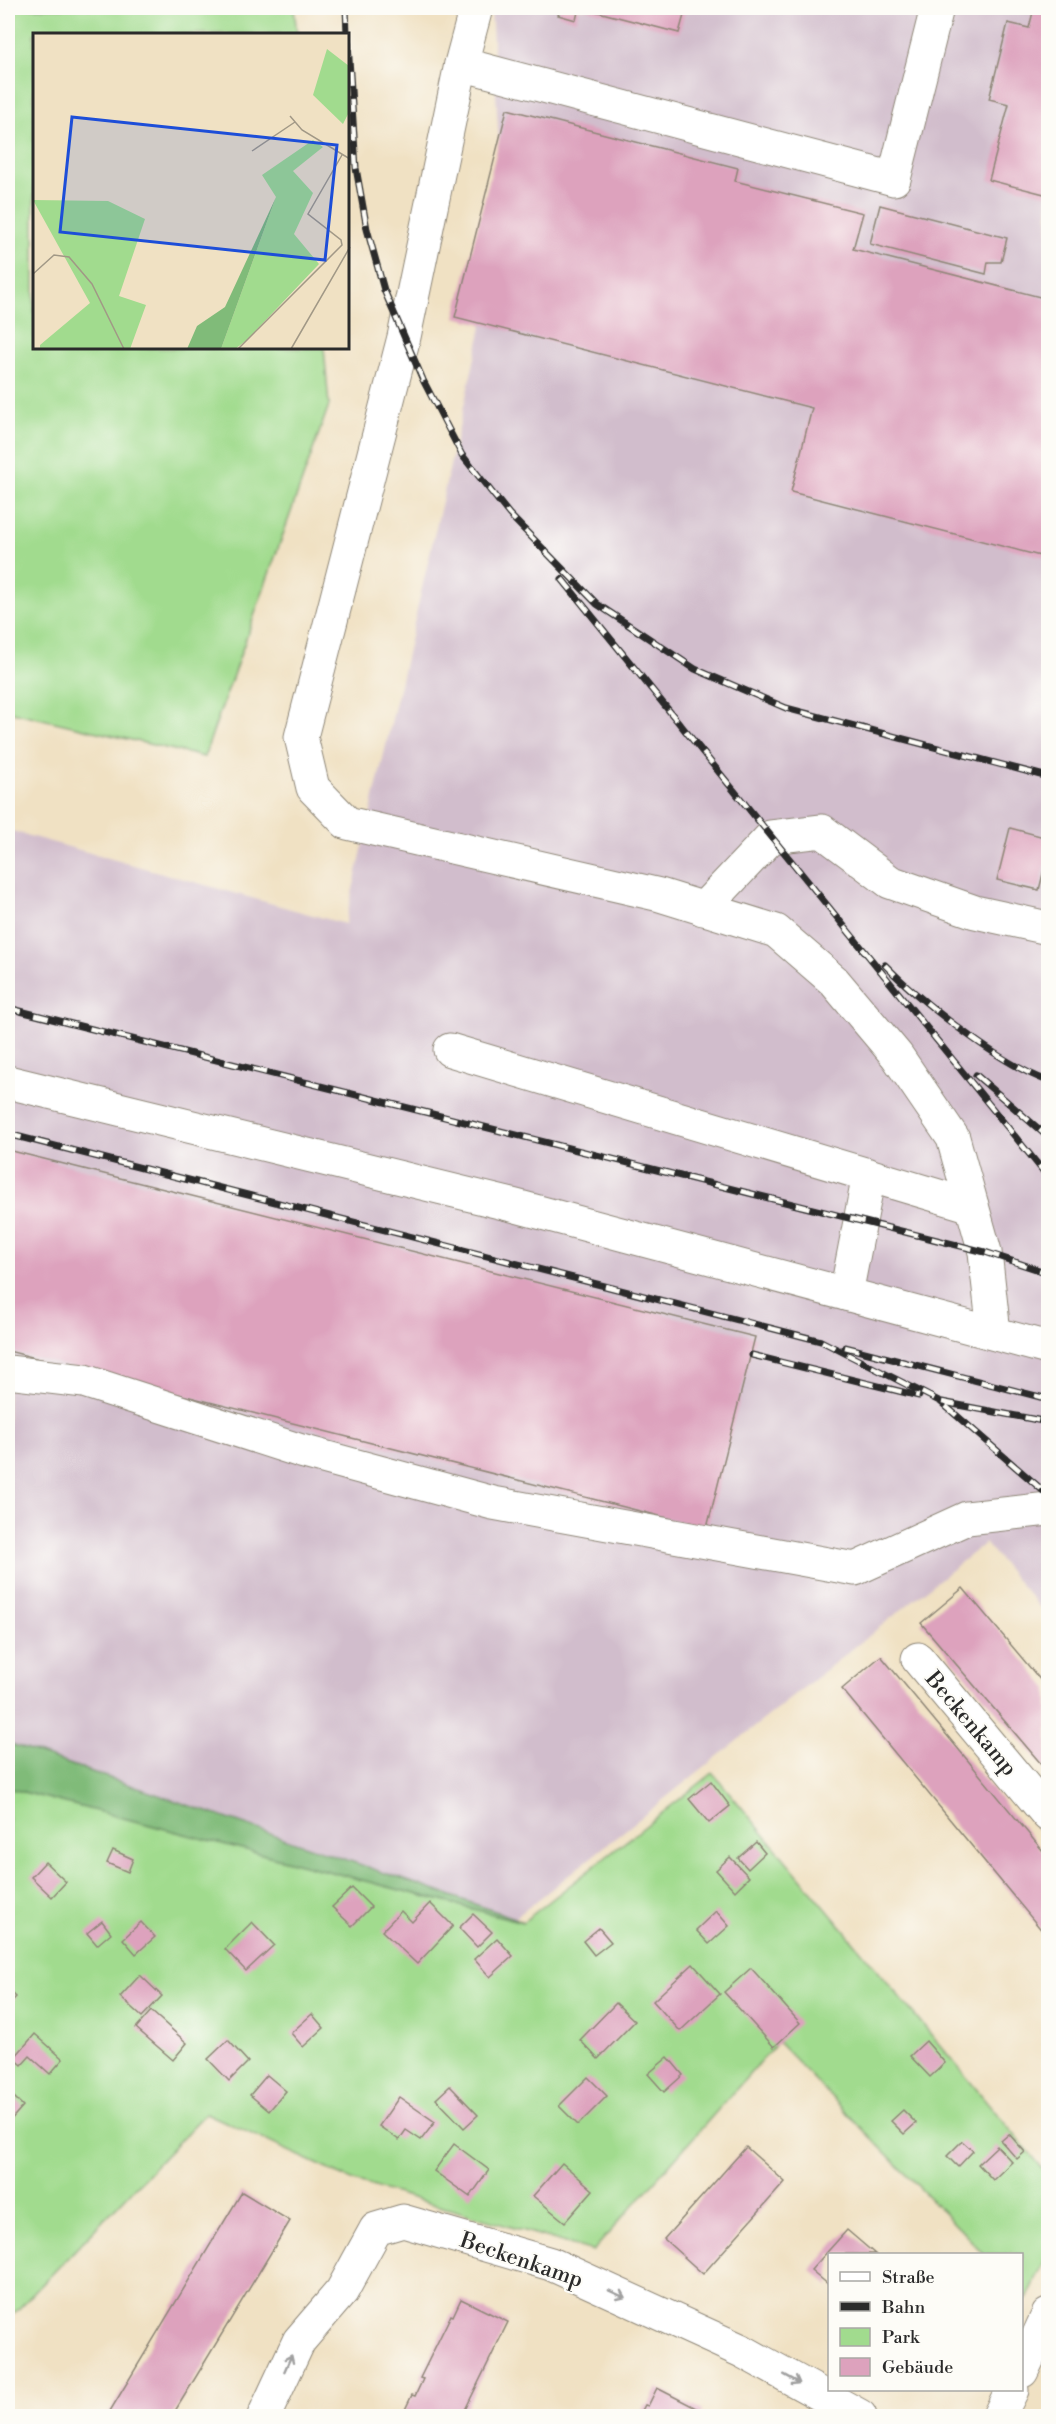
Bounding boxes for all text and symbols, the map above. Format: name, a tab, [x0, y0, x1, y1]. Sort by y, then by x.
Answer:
inset map	[33, 33, 350, 350]
street label: Beckenkamp	[919, 1665, 1022, 1782]
street label: Beckenkamp	[455, 2226, 587, 2294]
legend	[828, 2253, 1023, 2391]
text: Straße	[882, 2266, 935, 2289]
one-way arrow	[607, 2289, 625, 2300]
text: Bahn	[881, 2296, 925, 2319]
text: Park	[882, 2326, 921, 2349]
one-way arrow	[283, 2355, 295, 2373]
text: Gebäude	[882, 2356, 953, 2379]
one-way arrow	[783, 2373, 800, 2385]

